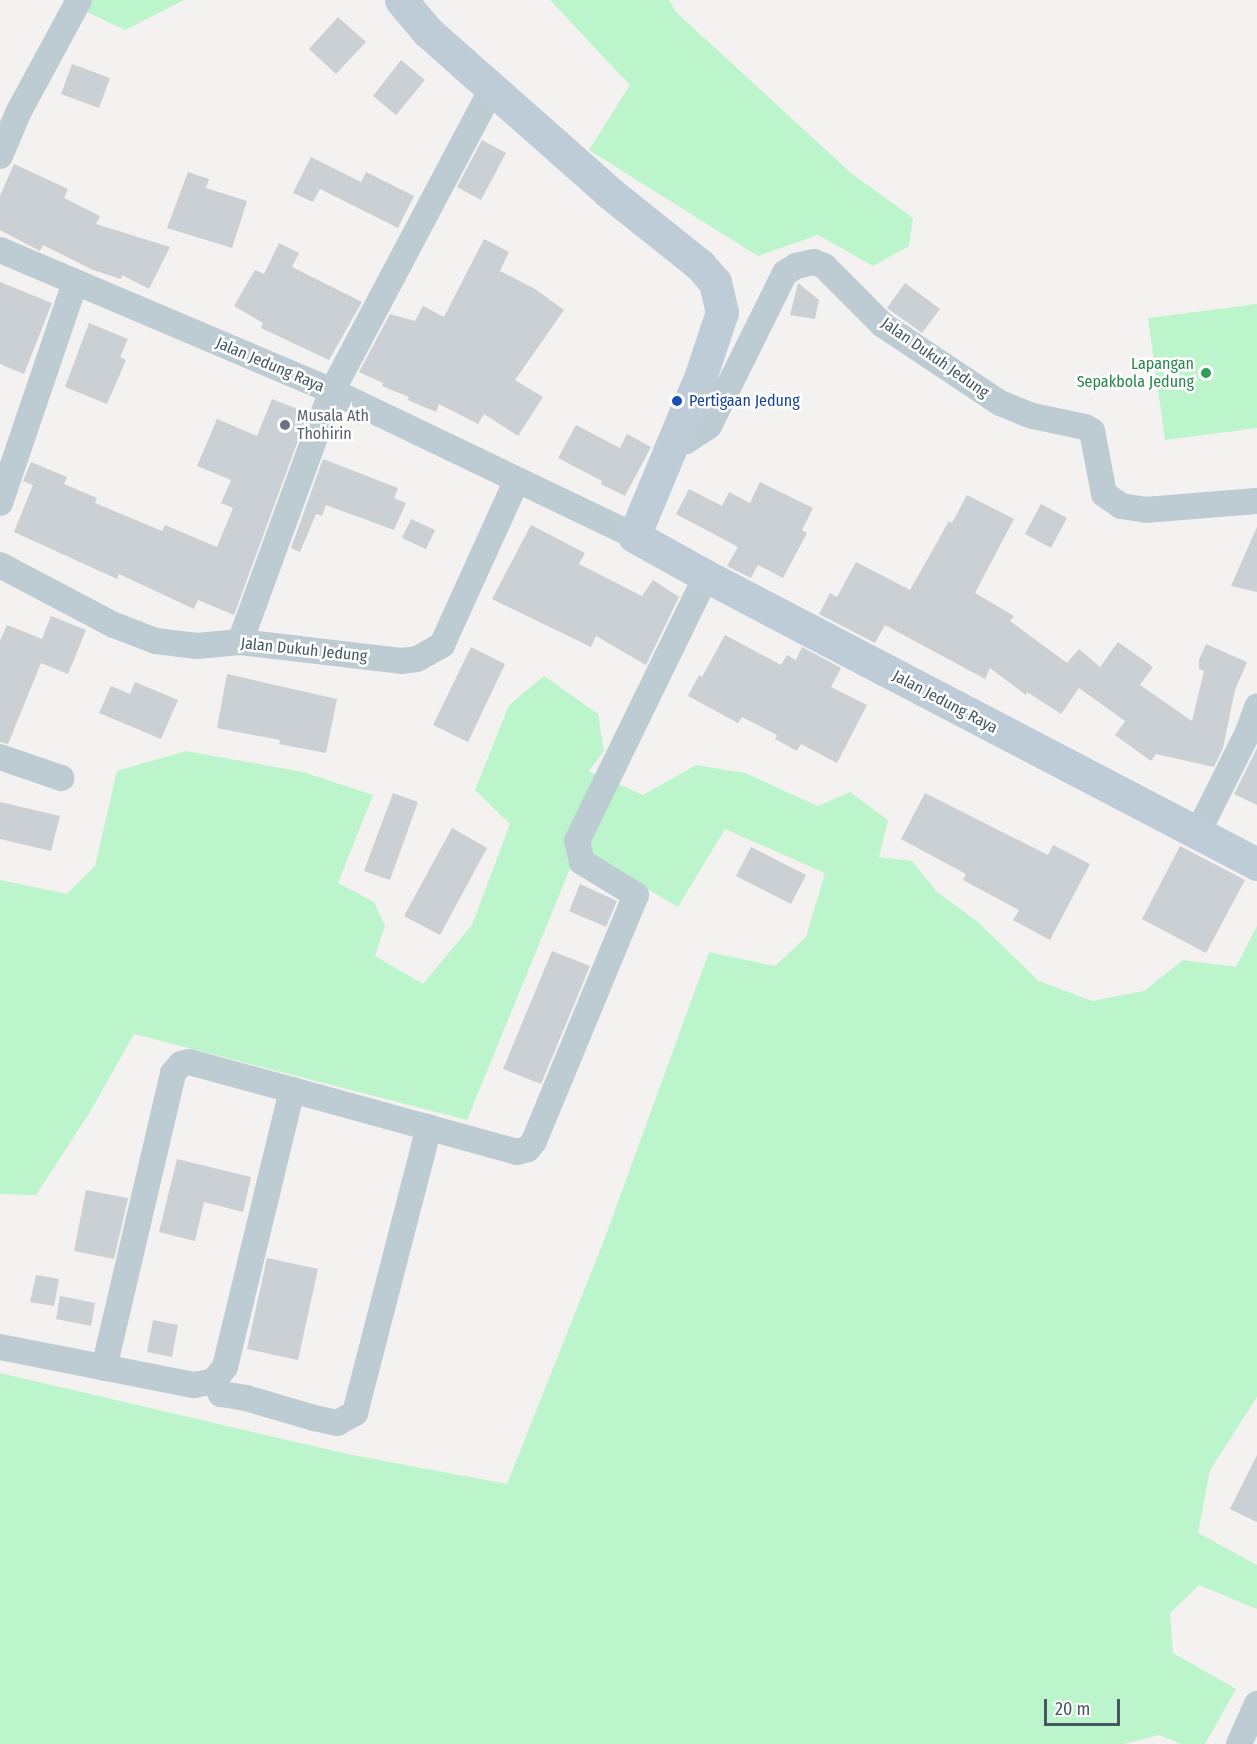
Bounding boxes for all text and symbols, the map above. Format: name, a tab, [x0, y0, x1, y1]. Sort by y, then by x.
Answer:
street label: Jalan Dukuh Jedung	[877, 314, 993, 402]
street label: Jalan Jedung Raya	[213, 333, 327, 397]
place label: Lapangan Sepakbola Jedung	[1077, 354, 1194, 392]
marker: Lapangan Sepakbola Jedung	[1199, 366, 1213, 380]
place label: Pertigaan Jedung	[689, 391, 800, 411]
marker: Pertigaan Jedung	[670, 394, 684, 408]
place label: Musala Ath Thohirin	[297, 406, 369, 444]
marker: Musala Ath Thohirin	[278, 418, 292, 432]
street label: Jalan Dukuh Jedung	[240, 634, 368, 666]
street label: Jalan Jedung Raya	[889, 666, 1001, 738]
scale bar	[1047, 1687, 1124, 1725]
text: 20 m	[1055, 1698, 1090, 1720]

